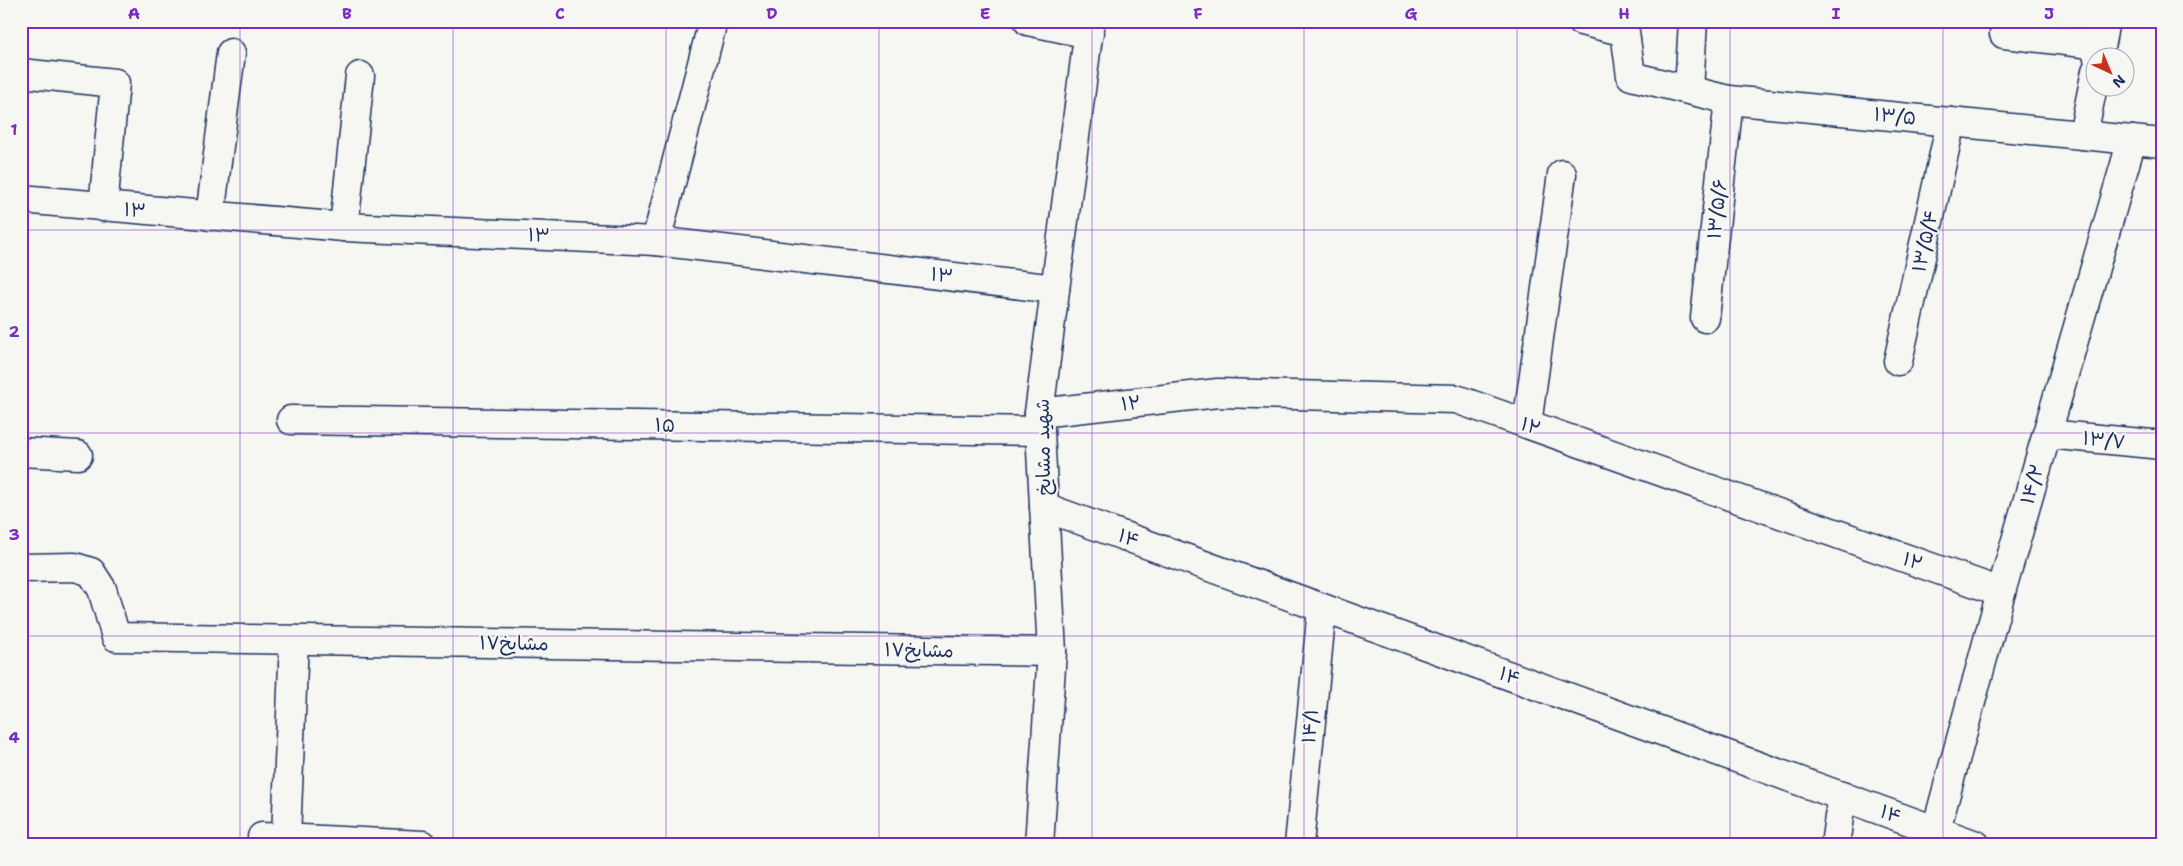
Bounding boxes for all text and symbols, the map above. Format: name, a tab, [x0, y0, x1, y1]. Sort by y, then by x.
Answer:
text: A	[128, 3, 140, 24]
text: B	[342, 3, 352, 24]
text: C	[555, 3, 565, 24]
text: D	[766, 3, 778, 24]
text: E	[980, 3, 990, 24]
text: F	[1193, 3, 1203, 24]
text: G	[1405, 3, 1418, 24]
text: H	[1618, 3, 1630, 24]
text: I	[1832, 3, 1841, 24]
text: J	[2044, 3, 2054, 24]
north arrow	[2086, 48, 2136, 98]
text: N	[2109, 71, 2129, 92]
street label: ۱۳/۵	[1873, 101, 1917, 131]
text: 1	[10, 119, 18, 140]
street label: ۱۳/۵/۶	[1701, 178, 1733, 240]
street label: ۱۳	[123, 197, 147, 223]
street label: ۱۳/۵/۴	[1906, 207, 1944, 275]
street label: ۱۳	[527, 222, 551, 248]
street label: ۱۳	[929, 261, 955, 289]
text: 2	[8, 321, 20, 342]
street label: ۱۲	[1120, 390, 1142, 416]
street label: شهید مشایخ	[1030, 398, 1056, 496]
street label: ۱۲	[1518, 411, 1544, 441]
street label: ۱۵	[655, 412, 675, 438]
street label: ۱۳/۷	[2081, 425, 2127, 455]
street label: ۱۴/۲	[2014, 461, 2050, 507]
street label: ۱۴	[1115, 523, 1143, 553]
text: 3	[8, 524, 20, 545]
street label: ۱۲	[1900, 546, 1926, 576]
street label: ۱۷مشایخ	[479, 630, 549, 656]
street label: ۱۷مشایخ	[884, 637, 954, 663]
street label: ۱۴	[1496, 661, 1524, 691]
street label: ۱۴/۱	[1296, 707, 1324, 745]
text: 4	[8, 727, 20, 748]
street label: ۱۴	[1877, 799, 1905, 829]

